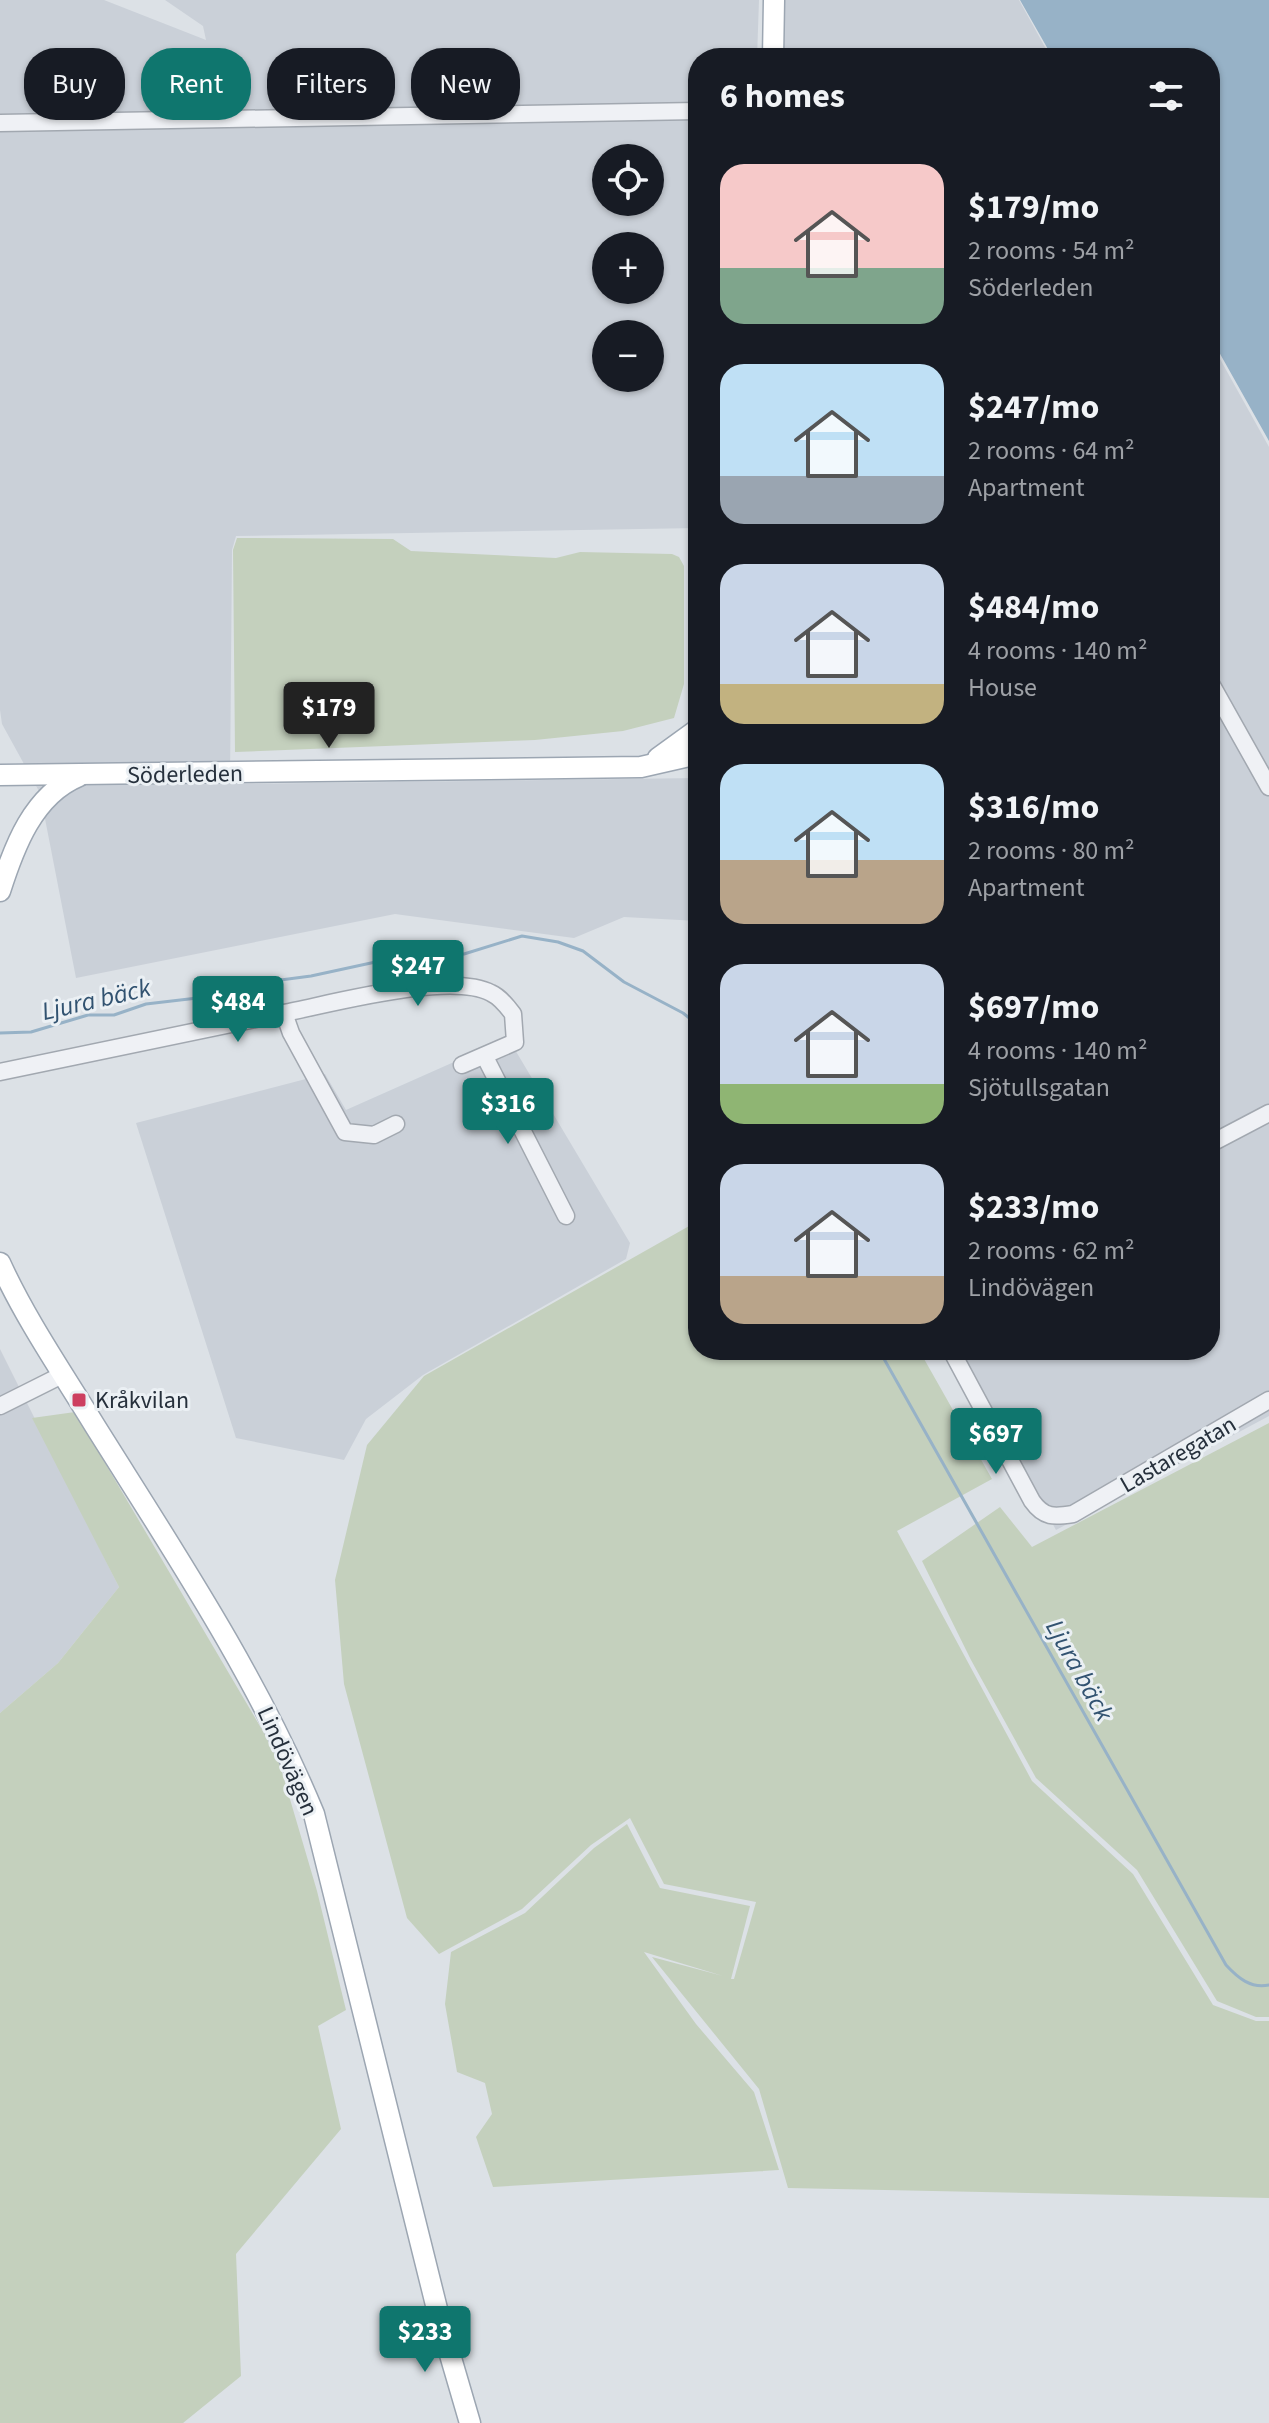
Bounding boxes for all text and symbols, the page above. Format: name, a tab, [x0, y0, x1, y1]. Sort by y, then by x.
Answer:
chip: Buy	[24, 48, 125, 120]
chip: Rent	[141, 48, 251, 120]
chip: Filters	[267, 48, 395, 120]
chip: New	[411, 48, 520, 120]
text: 6 homes	[720, 72, 845, 121]
icon: filters	[1144, 74, 1188, 118]
map controls	[592, 144, 664, 392]
button: locate	[592, 144, 664, 216]
text: $179/mo	[968, 183, 1099, 232]
icon: home	[784, 196, 880, 292]
button: +	[592, 232, 664, 304]
text: 2 rooms · 54 m²	[968, 232, 1135, 269]
text: Söderleden	[968, 269, 1093, 306]
button: −	[592, 320, 664, 392]
text: $247/mo	[968, 383, 1099, 432]
icon: home	[784, 396, 880, 492]
text: 2 rooms · 64 m²	[968, 432, 1135, 469]
text: Apartment	[968, 469, 1085, 506]
text: $484/mo	[968, 583, 1099, 632]
icon: home	[784, 596, 880, 692]
text: 4 rooms · 140 m²	[968, 632, 1147, 669]
text: House	[968, 669, 1037, 706]
pin: $179	[282, 682, 376, 750]
text: $179	[302, 689, 356, 726]
street label: Söderleden	[127, 756, 243, 793]
text: $316/mo	[968, 783, 1099, 832]
icon: home	[784, 796, 880, 892]
text: 2 rooms · 80 m²	[968, 832, 1135, 869]
text: Apartment	[968, 869, 1085, 906]
pin: $247	[371, 940, 465, 1008]
text: $247	[391, 947, 445, 984]
water label: Ljura bäck	[38, 969, 155, 1030]
pin: $484	[191, 976, 285, 1044]
text: $484	[211, 983, 265, 1020]
text: $697/mo	[968, 983, 1099, 1032]
icon: home	[784, 996, 880, 1092]
text: 4 rooms · 140 m²	[968, 1032, 1147, 1069]
text: Sjötullsgatan	[968, 1069, 1110, 1106]
pin: $316	[461, 1078, 555, 1146]
text: $316	[481, 1085, 535, 1122]
text: $233/mo	[968, 1183, 1099, 1232]
icon: home	[784, 1196, 880, 1292]
text: 2 rooms · 62 m²	[968, 1232, 1135, 1269]
text: Lindövägen	[968, 1269, 1094, 1306]
place label: Kråkvilan	[95, 1383, 189, 1418]
marker: Kråkvilan	[70, 1391, 88, 1409]
street label: Lastaregatan	[1114, 1407, 1243, 1502]
pin: $697	[949, 1408, 1043, 1476]
text: $697	[969, 1415, 1023, 1452]
water label: Ljura bäck	[1036, 1613, 1123, 1728]
street label: Lindövägen	[248, 1701, 327, 1822]
pin: $233	[378, 2306, 472, 2374]
text: $233	[398, 2313, 452, 2350]

